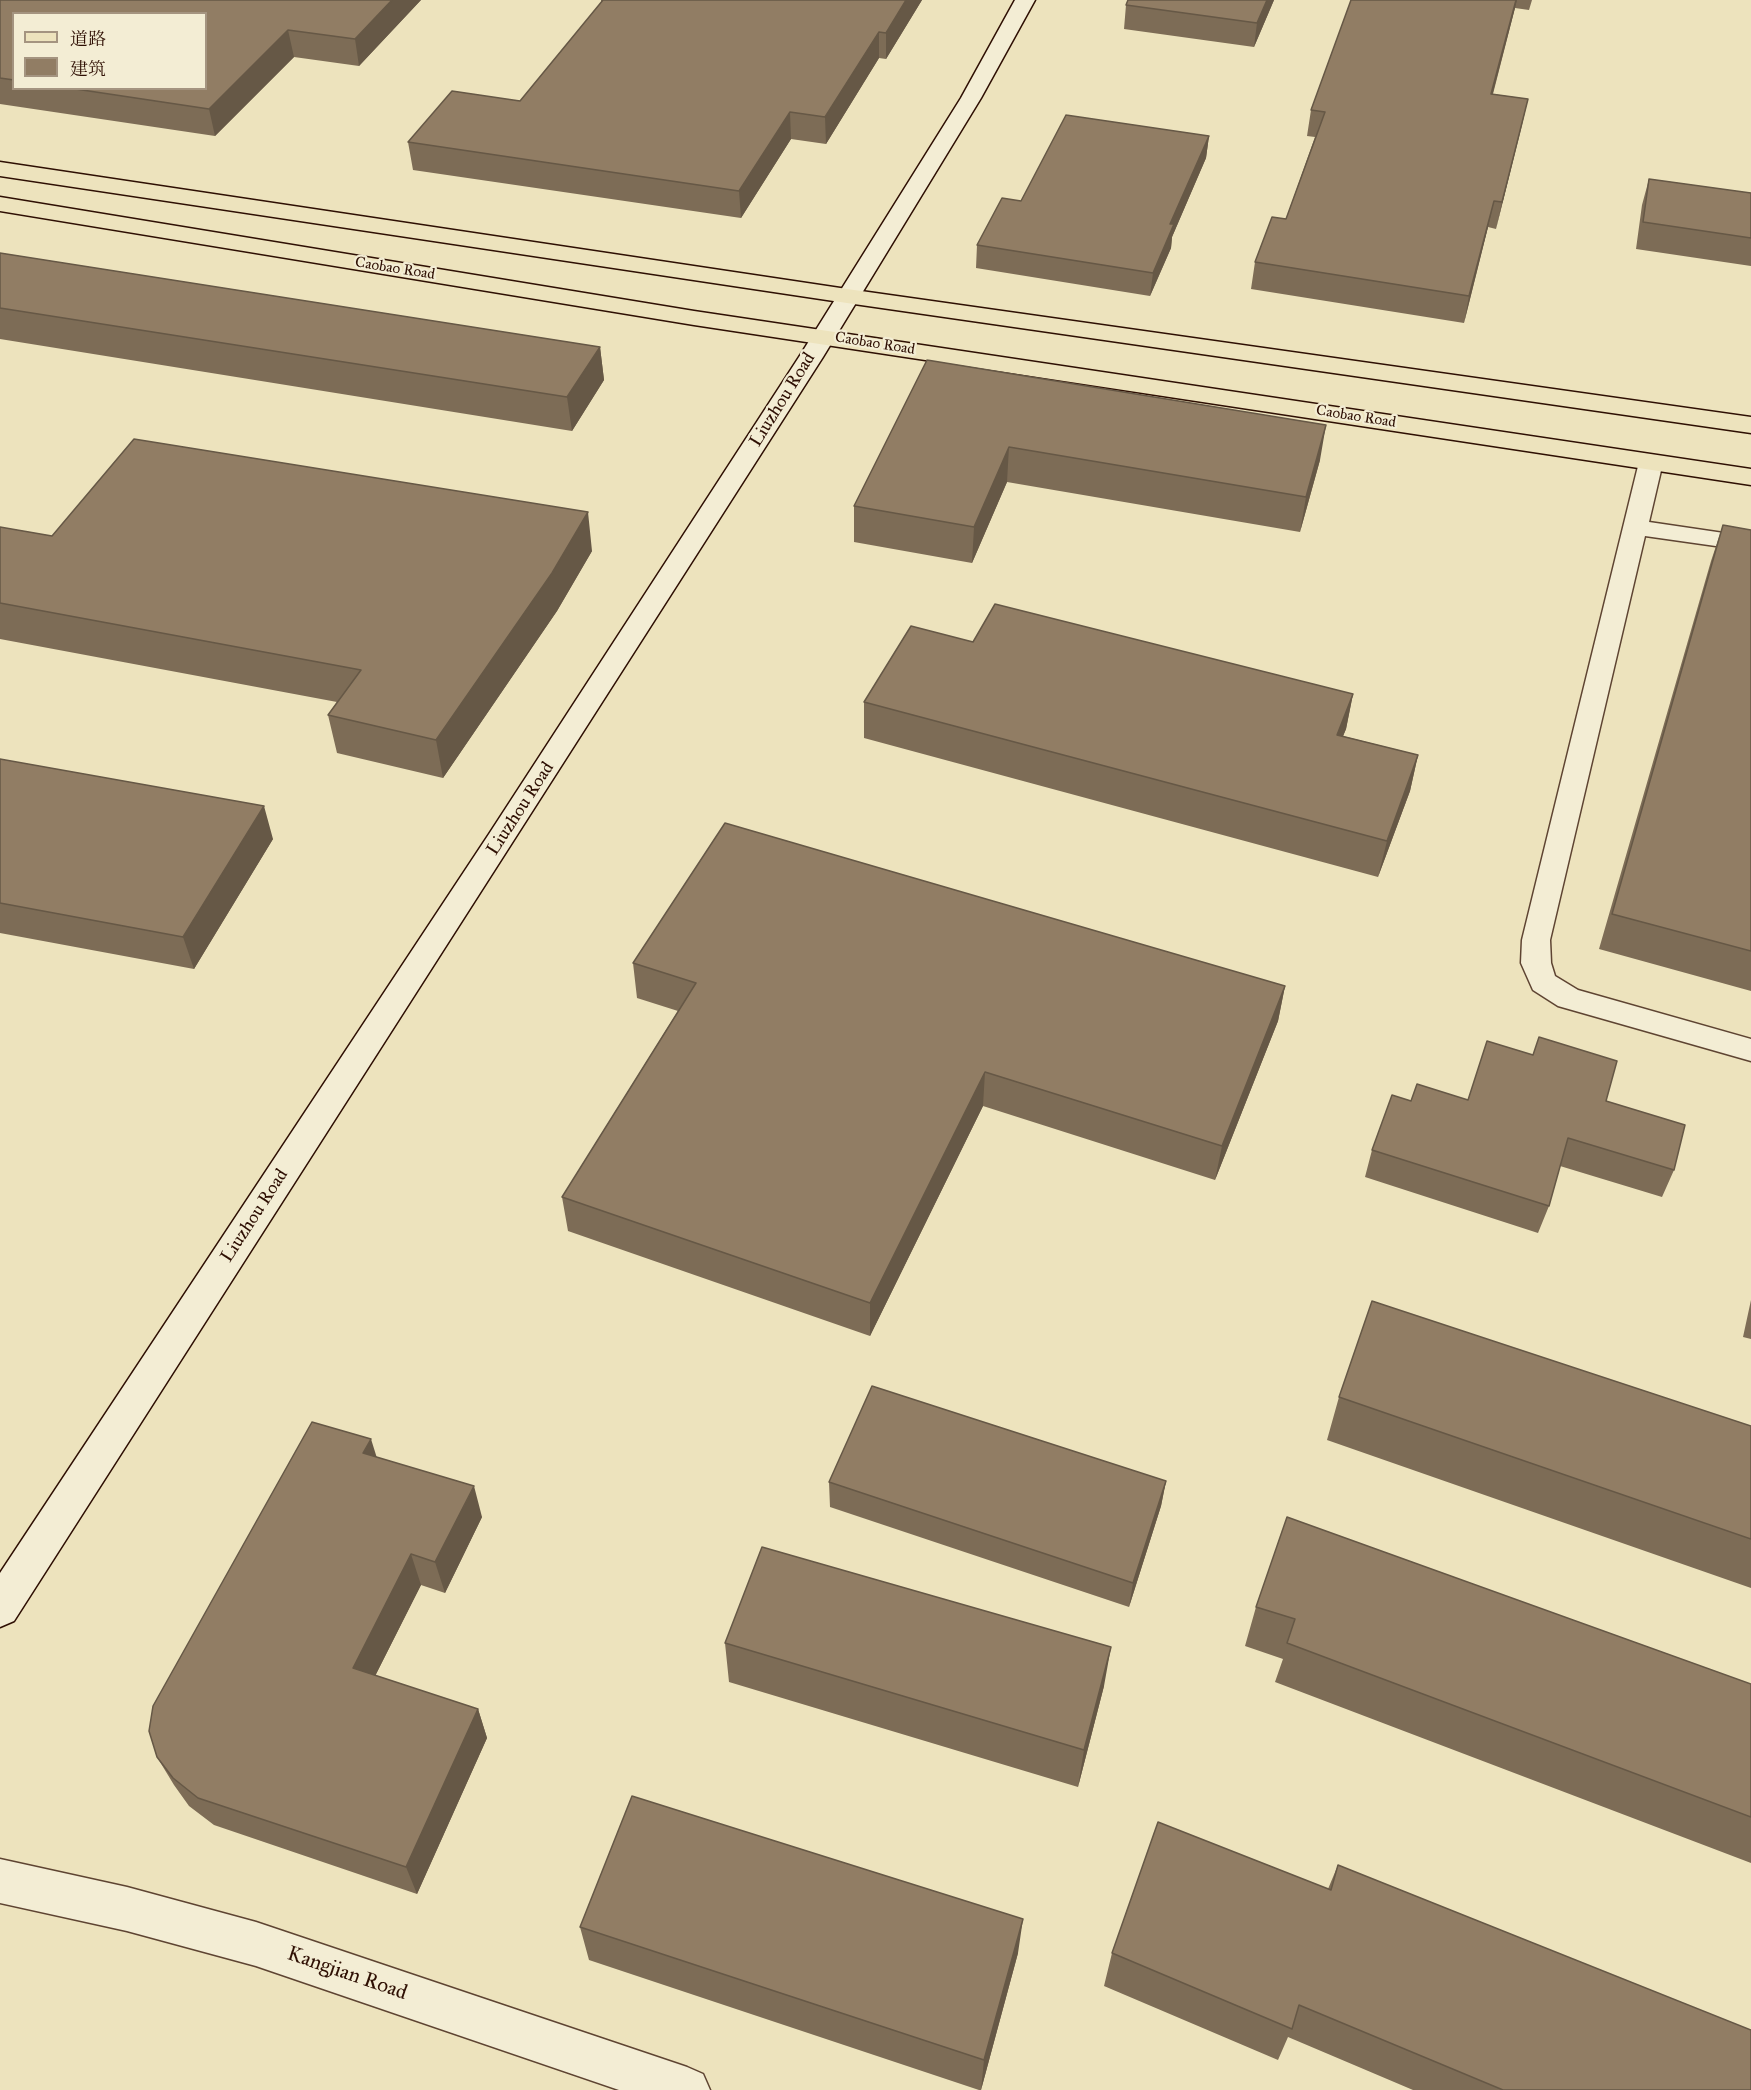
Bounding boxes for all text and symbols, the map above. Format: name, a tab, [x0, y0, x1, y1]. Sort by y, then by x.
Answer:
legend	[12, 12, 207, 90]
text: 道路	[70, 28, 106, 50]
text: 建筑	[70, 58, 106, 80]
street label: Caobao Road	[354, 254, 436, 284]
street label: Caobao Road	[834, 329, 916, 359]
street label: Liuzhou Road	[745, 349, 821, 451]
street label: Caobao Road	[1315, 402, 1397, 432]
street label: Liuzhou Road	[483, 758, 559, 860]
street label: Liuzhou Road	[217, 1165, 293, 1267]
street label: Kangjian Road	[284, 1942, 410, 2006]

